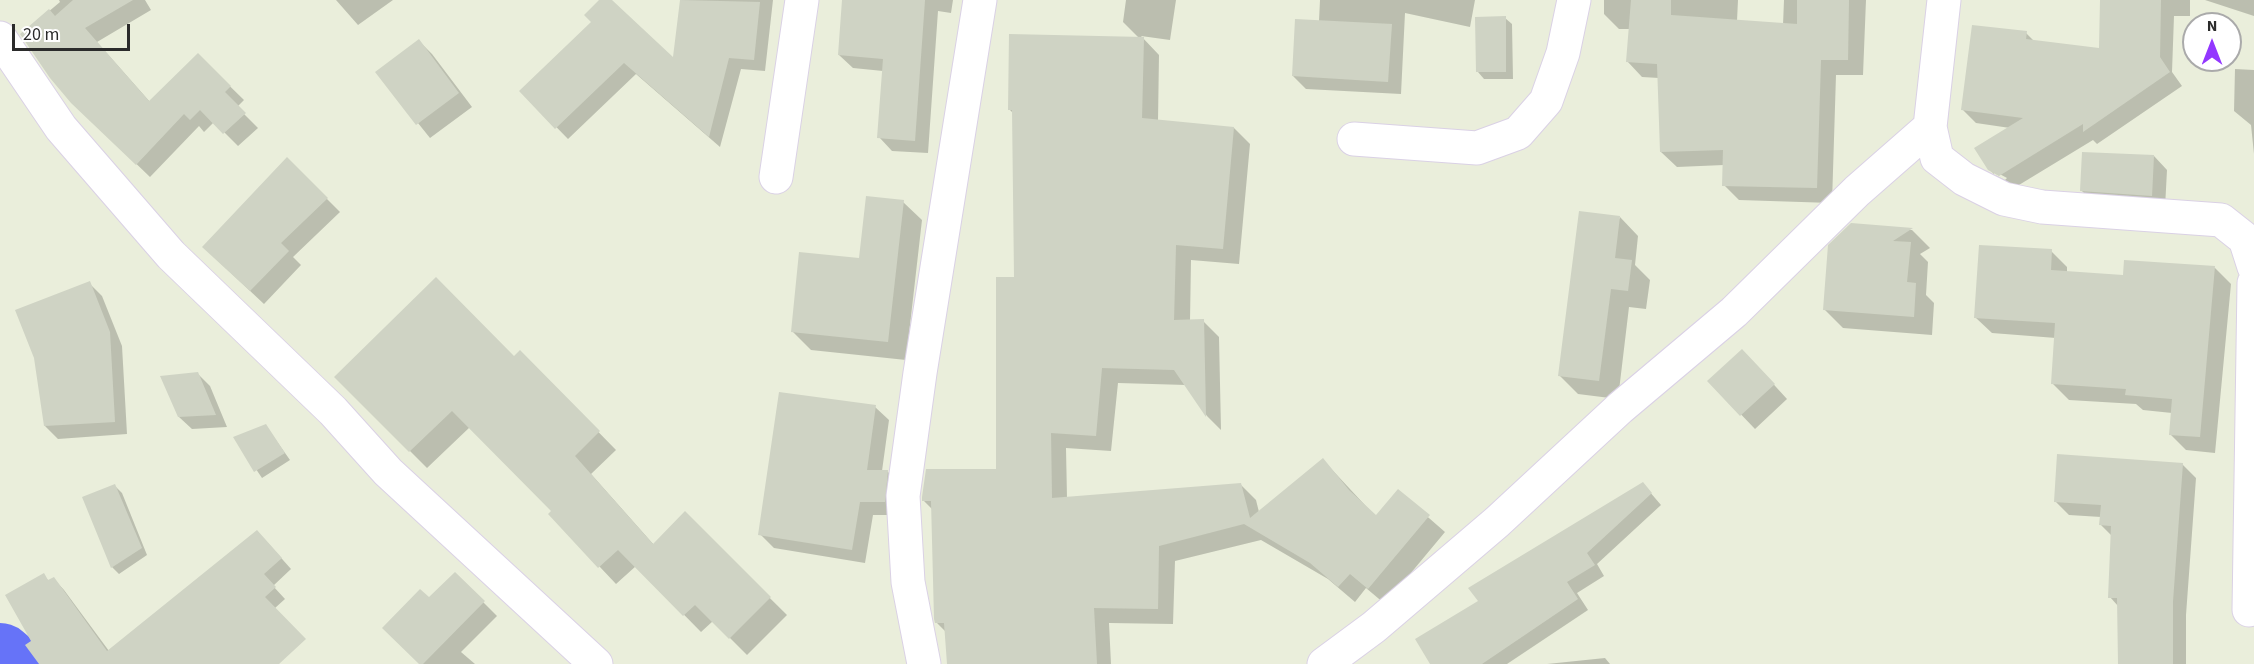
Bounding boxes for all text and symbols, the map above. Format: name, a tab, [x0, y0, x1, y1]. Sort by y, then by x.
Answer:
scale bar	[15, 12, 134, 50]
north arrow	[2182, 12, 2242, 72]
text: N	[2207, 15, 2217, 37]
text: 20 m	[23, 22, 59, 47]

